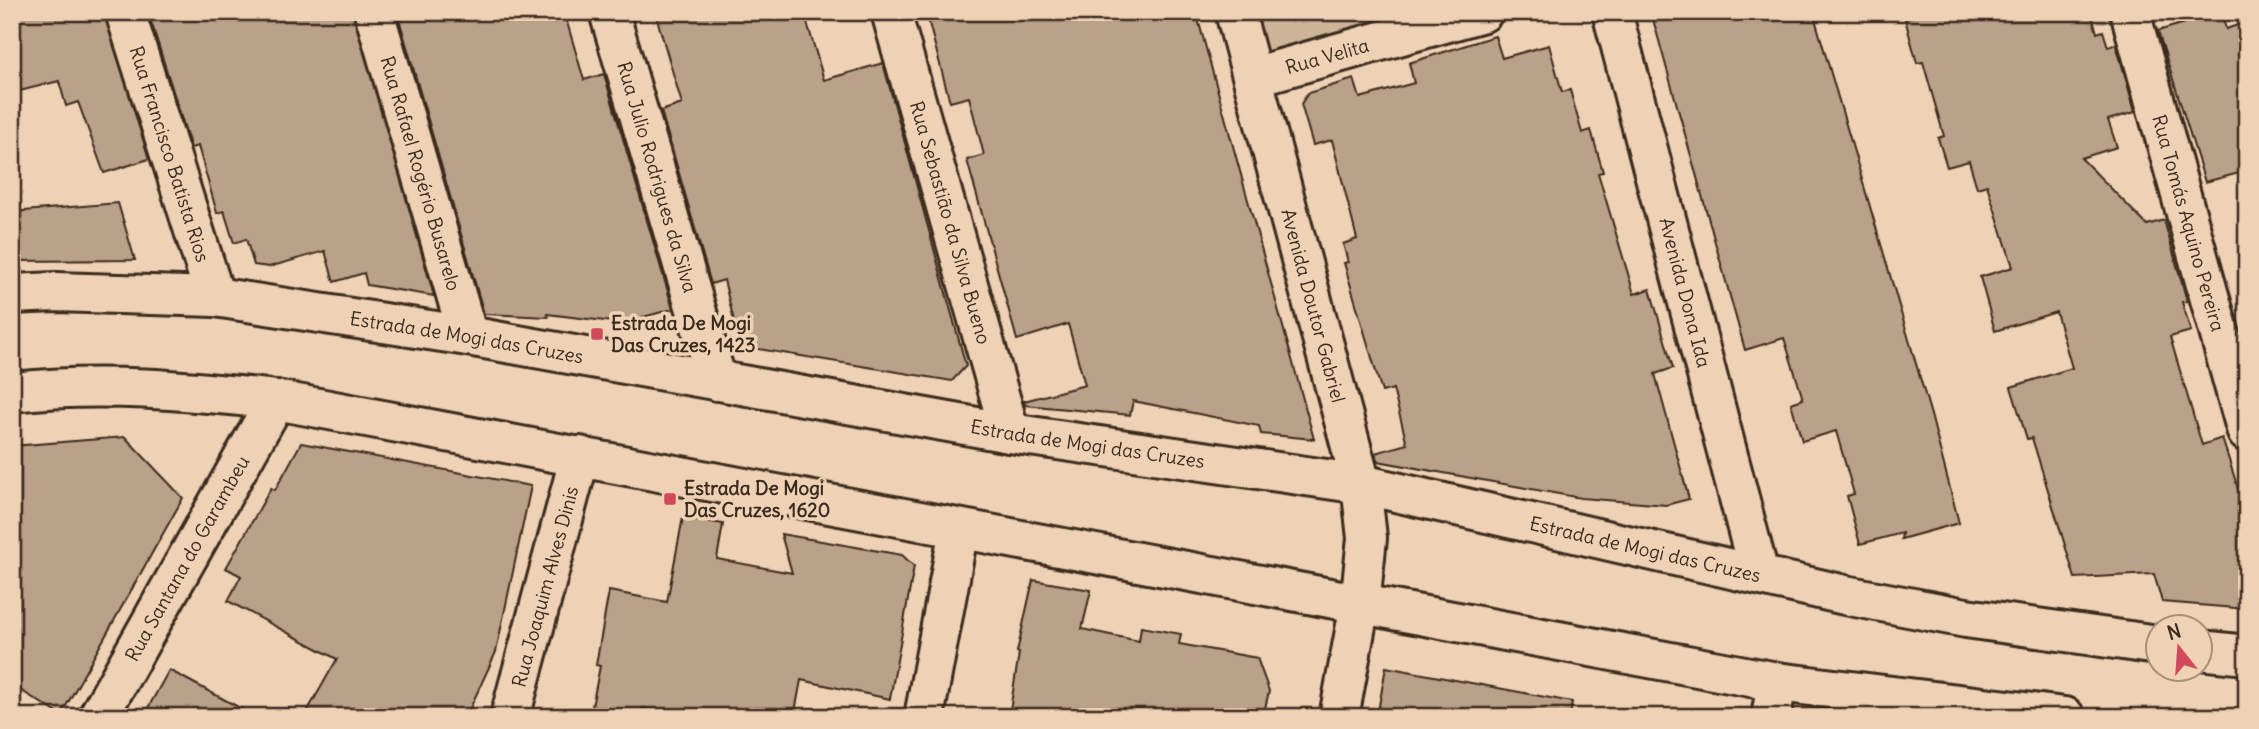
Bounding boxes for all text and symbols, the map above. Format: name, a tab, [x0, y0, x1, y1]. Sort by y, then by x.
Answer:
street label: Rua Velita	[1283, 33, 1372, 79]
street label: Rua Francisco Batista Rios	[125, 43, 215, 265]
street label: Rua Rafael Rogério Busarelo	[375, 53, 466, 293]
street label: Rua Julio Rodrigues da Silva	[612, 59, 703, 296]
street label: Rua Sebastião da Silva Bueno	[905, 98, 996, 347]
street label: Rua Tomás Aquino Pereira	[2147, 112, 2230, 334]
street label: Avenida Doutor Gabriel	[1276, 206, 1351, 405]
street label: Avenida Dona Ida	[1654, 215, 1717, 370]
street label: Estrada de Mogi das Cruzes	[348, 306, 585, 368]
place label: Estrada De Mogi Das Cruzes, 1423	[611, 311, 756, 357]
marker: Estrada De Mogi Das Cruzes, 1423	[589, 326, 605, 342]
street label: Estrada de Mogi das Cruzes	[969, 414, 1206, 473]
street label: Rua Santana do Garambeu	[120, 451, 254, 665]
place label: Estrada De Mogi Das Cruzes, 1620	[684, 476, 830, 522]
street label: Rua Joaquim Alves Dinis	[507, 483, 583, 690]
marker: Estrada De Mogi Das Cruzes, 1620	[662, 491, 678, 507]
street label: Estrada de Mogi das Cruzes	[1527, 511, 1763, 587]
north arrow	[2144, 614, 2214, 684]
text: N	[2164, 618, 2184, 645]

